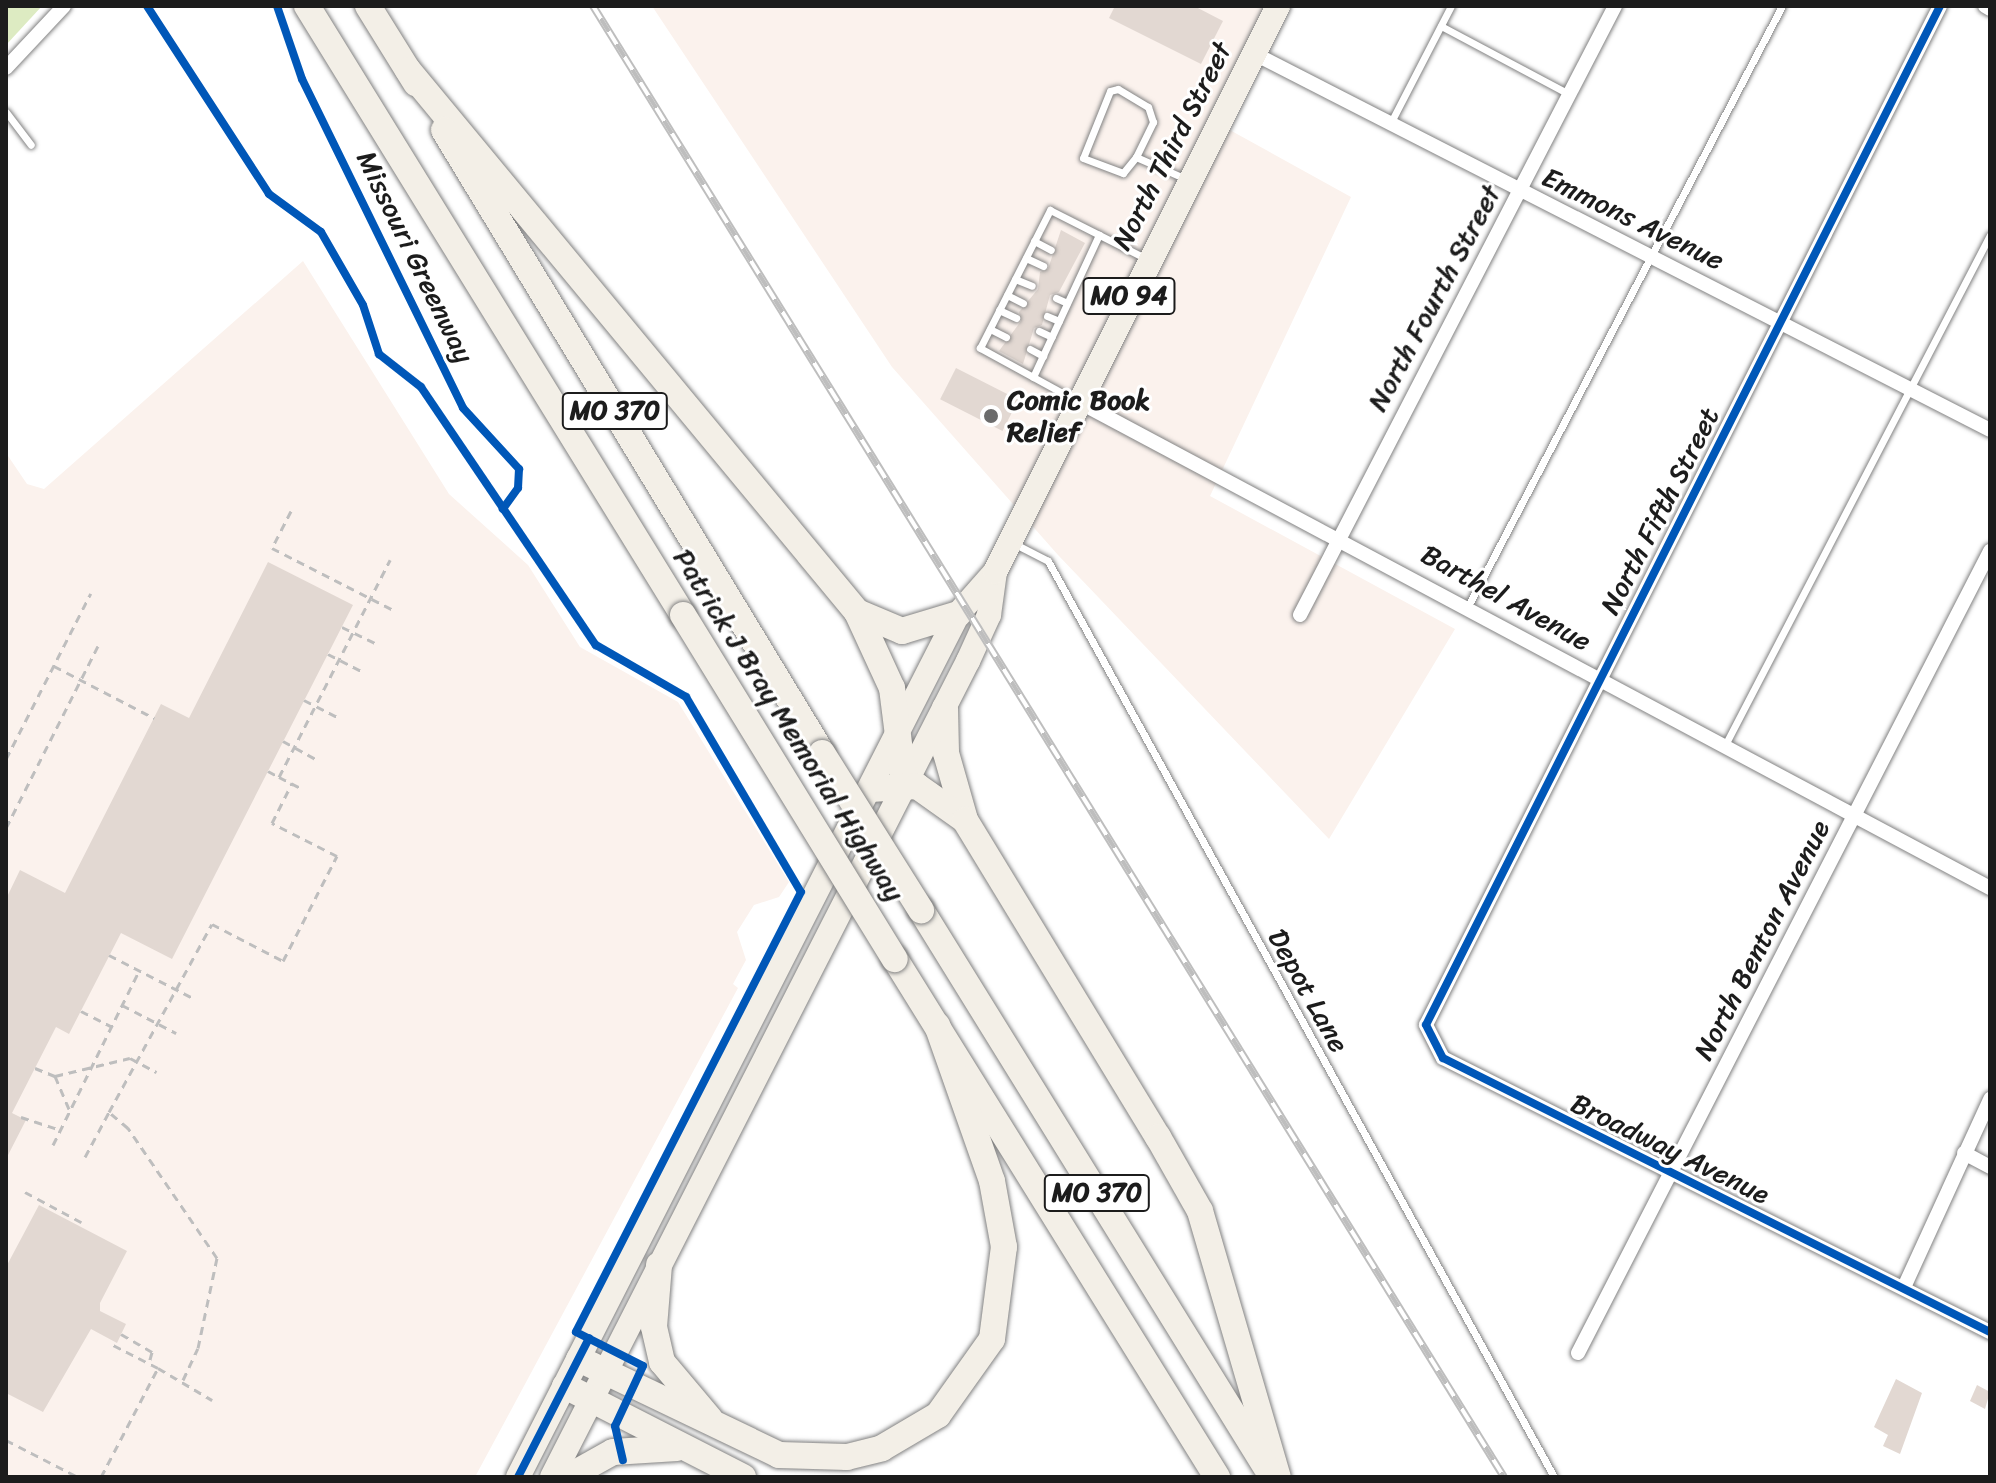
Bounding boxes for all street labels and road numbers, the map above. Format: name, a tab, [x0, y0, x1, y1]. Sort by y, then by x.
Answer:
street label: North Third Street	[1104, 35, 1240, 257]
street label: Missouri Greenway	[349, 145, 481, 369]
street label: Emmons Avenue	[1537, 161, 1729, 277]
street label: North Fourth Street	[1360, 179, 1508, 417]
road number: MO 94	[1081, 274, 1177, 318]
road number: MO 370	[561, 389, 669, 433]
street label: North Fifth Street	[1593, 401, 1727, 621]
street label: Barthel Avenue	[1415, 537, 1597, 659]
street label: Patrick J Bray Memorial Highway	[666, 542, 912, 908]
street label: North Benton Avenue	[1687, 814, 1837, 1066]
street label: Depot Lane	[1260, 923, 1356, 1059]
street label: Broadway Avenue	[1565, 1086, 1775, 1212]
road number: MO 370	[1043, 1171, 1151, 1215]

